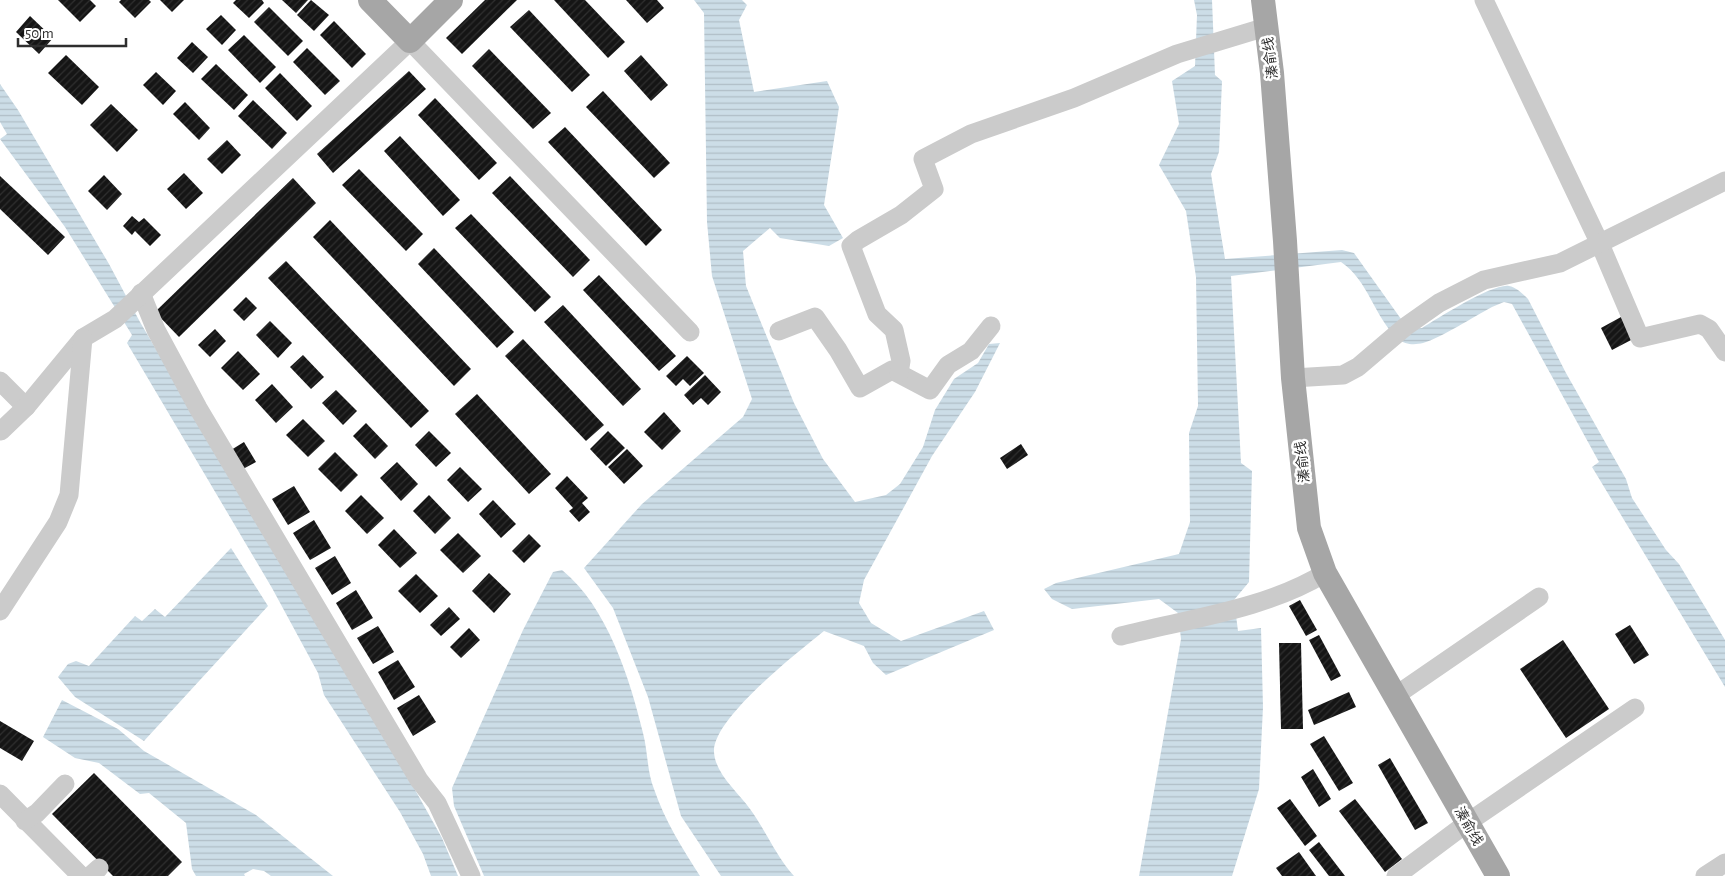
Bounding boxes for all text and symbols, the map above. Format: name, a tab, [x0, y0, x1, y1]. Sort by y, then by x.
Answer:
scale bar	[18, 15, 125, 47]
text: 50 m	[25, 26, 54, 41]
street label: 溱俞线	[1260, 36, 1280, 80]
street label: 溱俞线	[1293, 440, 1312, 484]
street label: 溱俞线	[1452, 804, 1486, 848]

